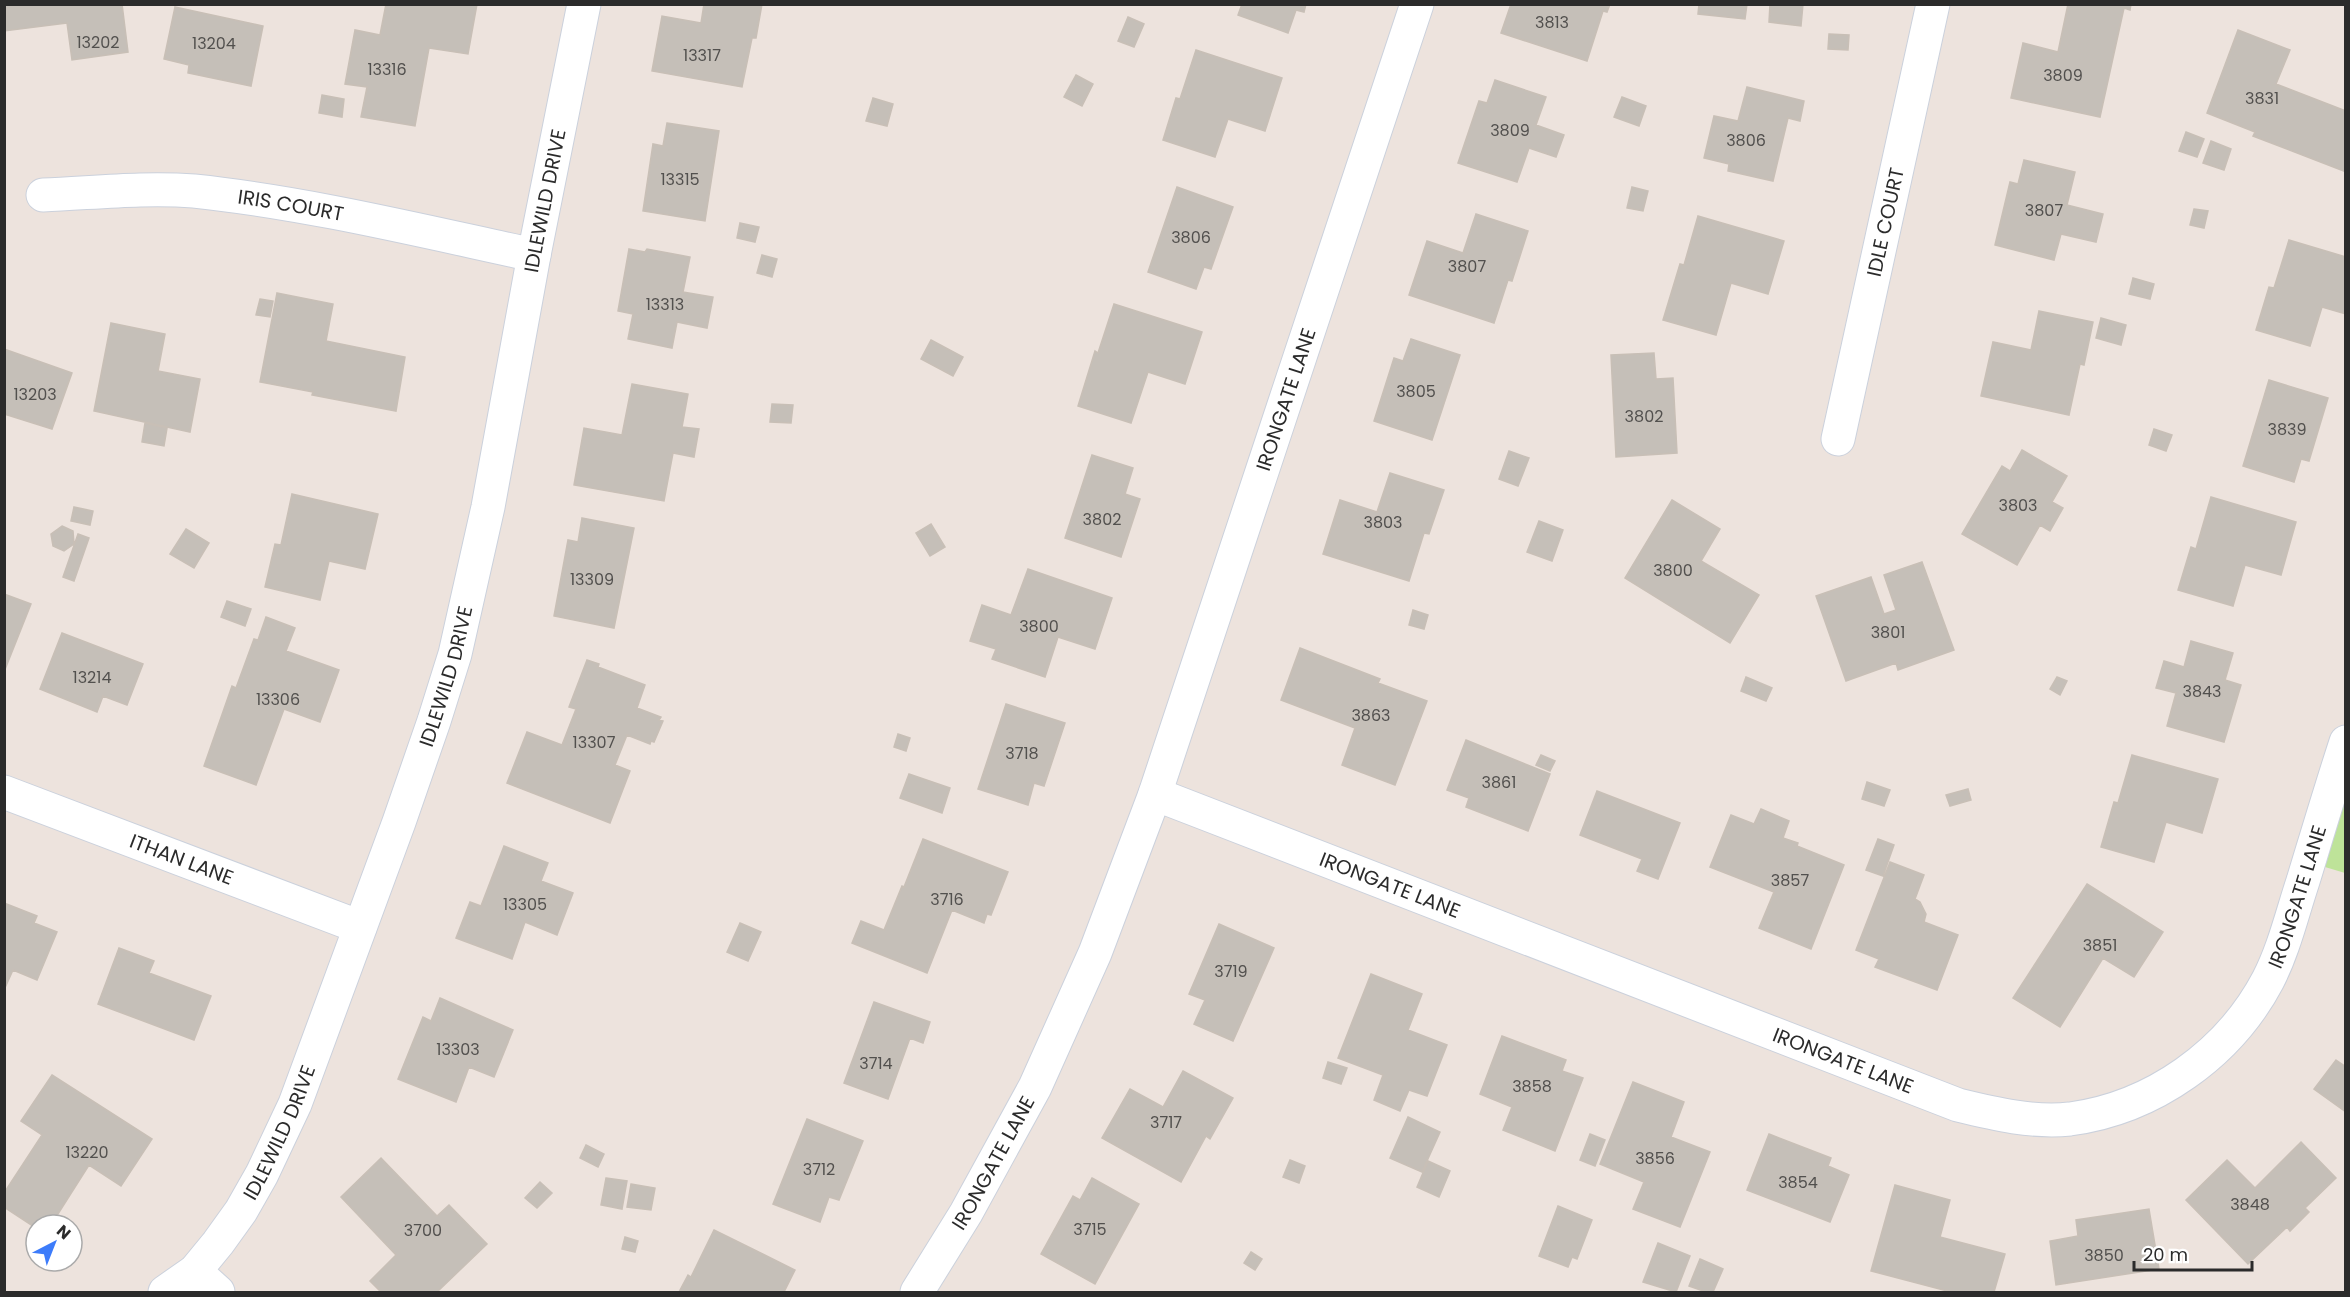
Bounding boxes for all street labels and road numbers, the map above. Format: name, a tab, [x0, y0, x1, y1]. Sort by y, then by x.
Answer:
street label: IDLEWILD DRIVE	[517, 127, 573, 275]
street label: IDLE COURT	[1860, 165, 1911, 279]
street label: IRIS COURT	[236, 183, 346, 228]
street label: IRONGATE LANE	[1249, 324, 1323, 475]
street label: IDLEWILD DRIVE	[412, 603, 479, 751]
street label: IRONGATE LANE	[2261, 822, 2333, 973]
street label: ITHAN LANE	[126, 827, 238, 892]
street label: IRONGATE LANE	[1316, 845, 1464, 925]
street label: IRONGATE LANE	[1769, 1021, 1918, 1100]
street label: IDLEWILD DRIVE	[236, 1061, 322, 1205]
street label: IRONGATE LANE	[945, 1091, 1041, 1235]

